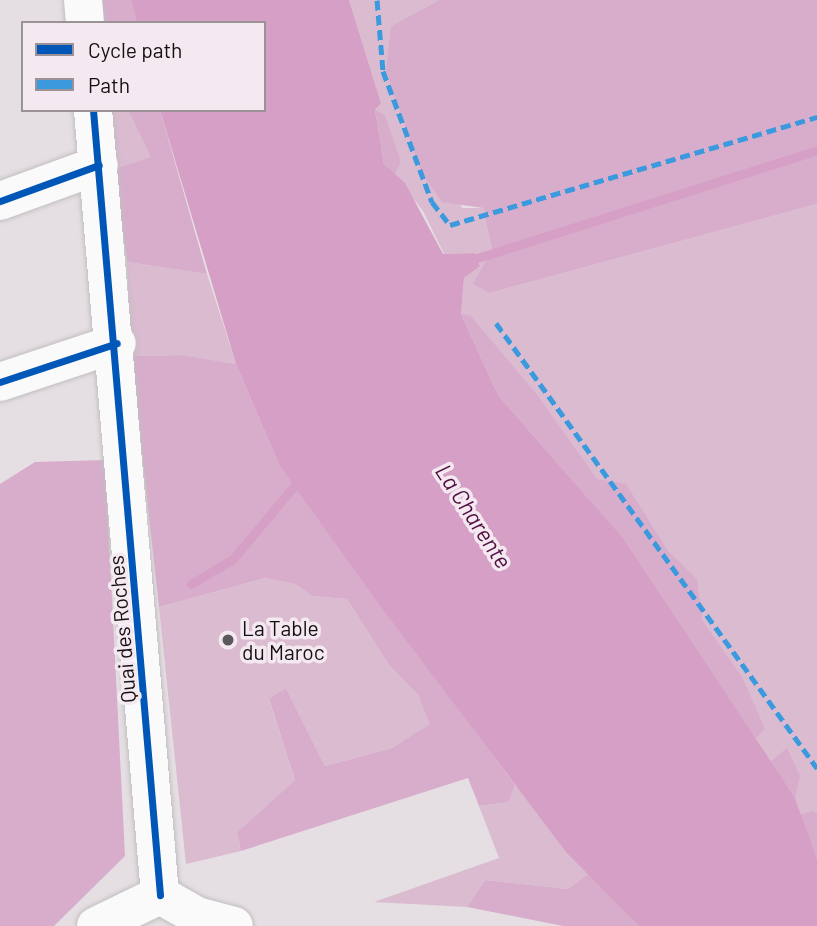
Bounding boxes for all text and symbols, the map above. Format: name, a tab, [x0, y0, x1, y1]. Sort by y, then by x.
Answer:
legend	[21, 21, 266, 112]
text: Cycle path	[88, 37, 182, 62]
text: Path	[88, 72, 130, 97]
water label: La Charente	[430, 459, 518, 573]
street label: Quai des Roches	[103, 554, 141, 704]
place label: La Table du Maroc	[242, 615, 325, 665]
marker: La Table du Maroc	[220, 632, 236, 648]

